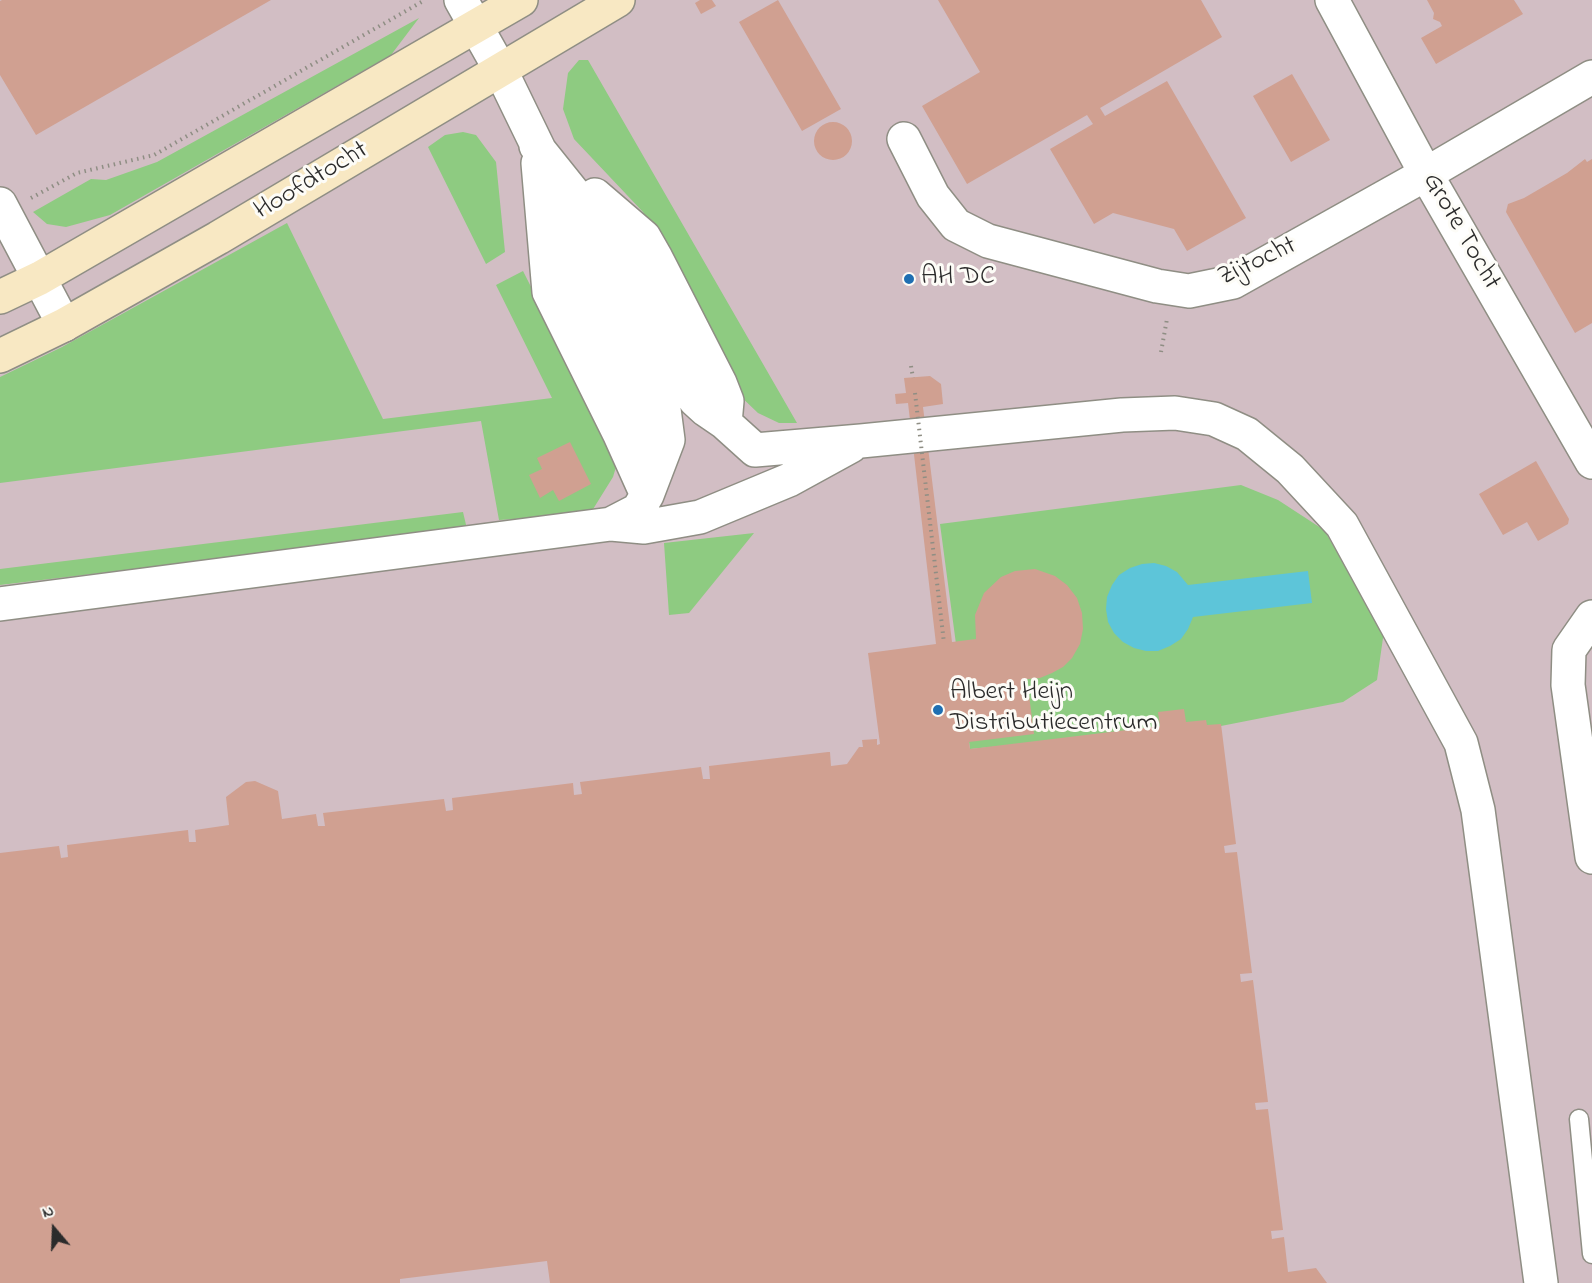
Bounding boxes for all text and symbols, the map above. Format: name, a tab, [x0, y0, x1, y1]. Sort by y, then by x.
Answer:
street label: Hoofdtocht	[249, 135, 375, 229]
street label: Grote Tocht	[1414, 168, 1506, 296]
street label: Zijtocht	[1214, 231, 1302, 295]
place label: AH DC	[921, 263, 995, 295]
marker: AH DC	[902, 272, 916, 286]
place label: Albert Heijn Distributiecentrum	[950, 678, 1158, 741]
marker: Albert Heijn Distributiecentrum	[931, 703, 945, 717]
north arrow	[24, 1199, 84, 1259]
text: N	[39, 1199, 57, 1225]

